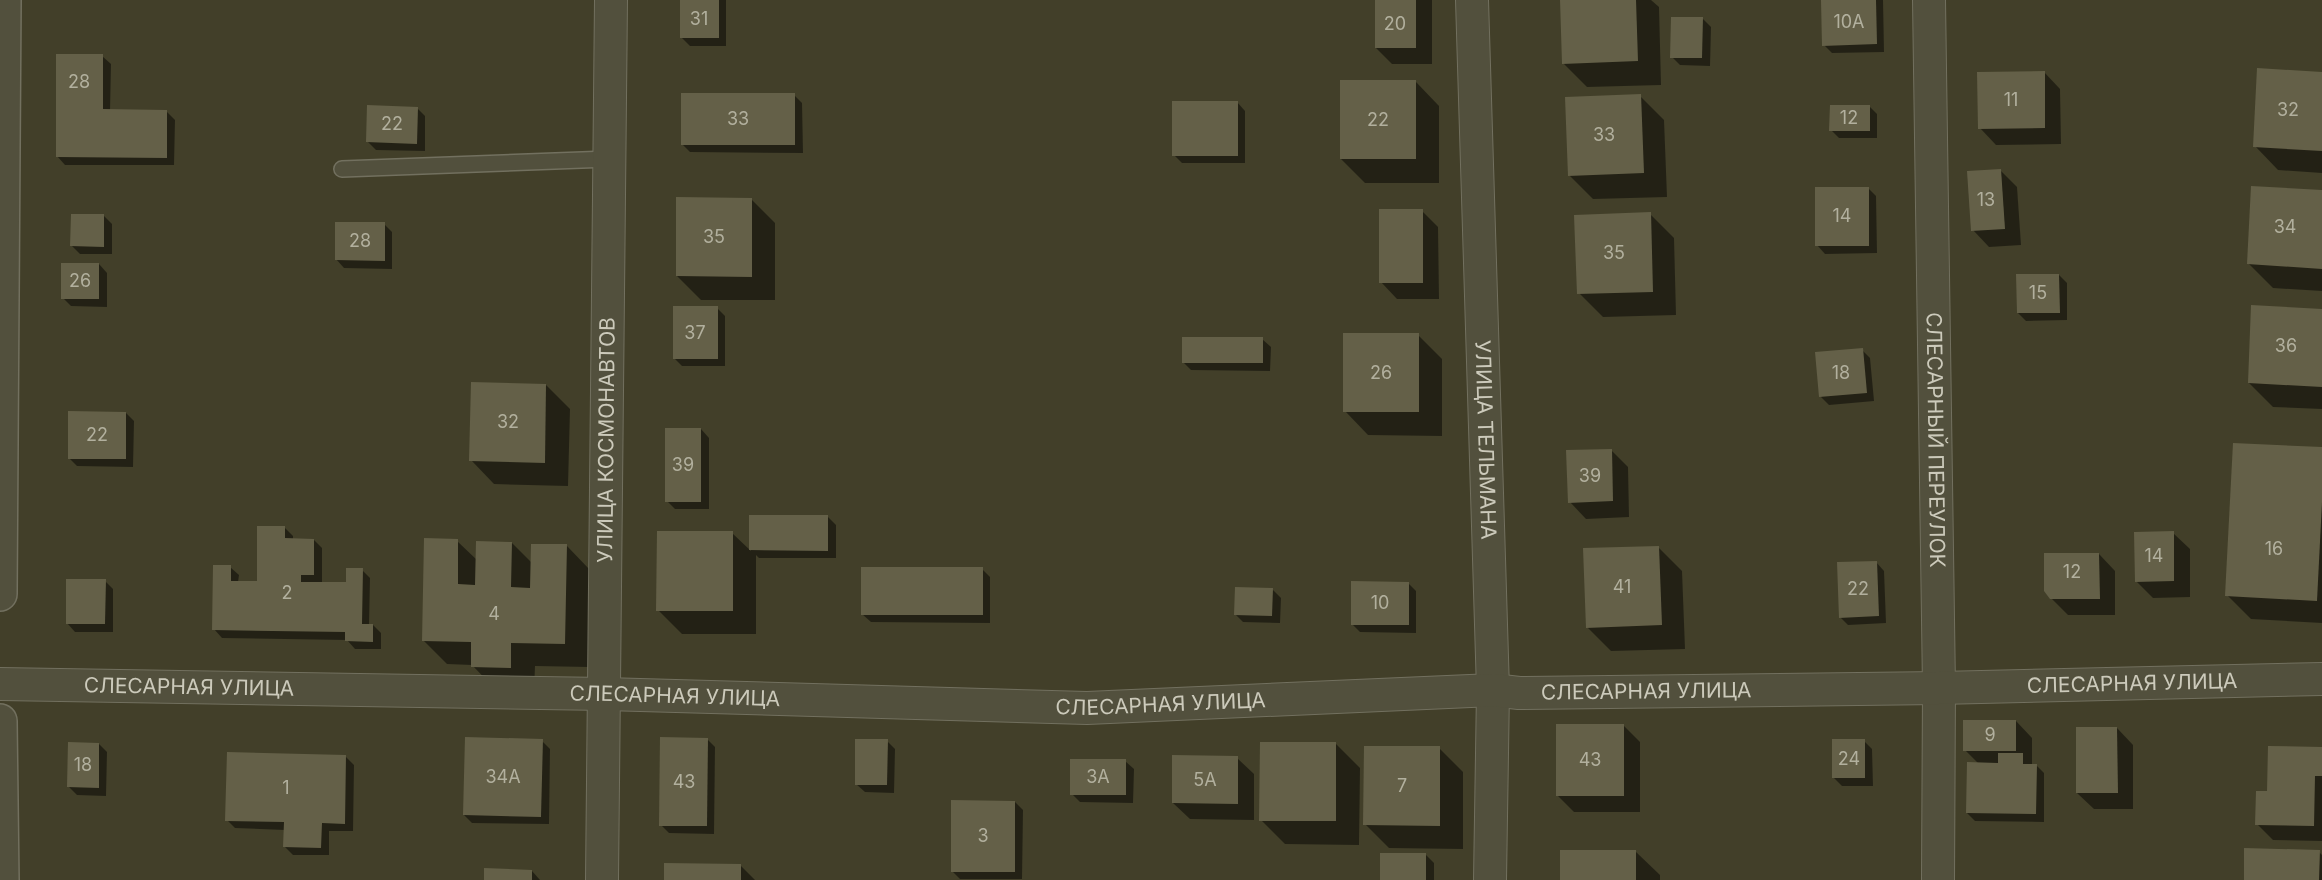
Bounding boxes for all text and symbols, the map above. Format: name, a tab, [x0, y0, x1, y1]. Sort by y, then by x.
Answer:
house number: 31	[690, 8, 708, 29]
house number: 10А	[1833, 11, 1865, 32]
house number: 20	[1384, 13, 1406, 34]
house number: 28	[68, 71, 90, 92]
house number: 11	[2004, 89, 2018, 110]
house number: 32	[2277, 99, 2299, 120]
house number: 12	[1840, 107, 1858, 128]
house number: 33	[727, 108, 749, 129]
house number: 22	[1367, 109, 1389, 130]
house number: 22	[381, 113, 403, 134]
house number: 33	[1593, 124, 1615, 145]
house number: 13	[1977, 189, 1995, 210]
house number: 14	[1833, 205, 1851, 226]
house number: 34	[2274, 216, 2296, 237]
house number: 35	[703, 226, 725, 247]
house number: 28	[349, 230, 371, 251]
house number: 35	[1603, 242, 1625, 263]
house number: 26	[69, 270, 91, 291]
house number: 15	[2029, 282, 2047, 303]
street label: СЛЕСАРНЫЙ ПЕРЕУЛОК	[1922, 312, 1950, 568]
street label: УЛИЦА КОСМОНАВТОВ	[592, 317, 620, 563]
house number: 37	[684, 322, 706, 343]
house number: 36	[2275, 335, 2297, 356]
street label: УЛИЦА ТЕЛЬМАНА	[1470, 340, 1501, 540]
house number: 26	[1370, 362, 1392, 383]
house number: 18	[1832, 362, 1850, 383]
house number: 32	[497, 411, 519, 432]
house number: 22	[86, 424, 108, 445]
house number: 39	[672, 454, 694, 475]
house number: 39	[1579, 465, 1601, 486]
house number: 16	[2265, 538, 2283, 559]
house number: 14	[2145, 545, 2163, 566]
house number: 12	[2063, 561, 2081, 582]
house number: 41	[1613, 576, 1631, 597]
house number: 22	[1847, 578, 1869, 599]
house number: 2	[282, 582, 292, 603]
house number: 10	[1371, 592, 1389, 613]
house number: 4	[488, 603, 500, 624]
street label: СЛЕСАРНАЯ УЛИЦА	[2027, 668, 2238, 698]
street label: СЛЕСАРНАЯ УЛИЦА	[84, 672, 294, 701]
street label: СЛЕСАРНАЯ УЛИЦА	[1541, 677, 1752, 705]
street label: СЛЕСАРНАЯ УЛИЦА	[569, 680, 780, 711]
street label: СЛЕСАРНАЯ УЛИЦА	[1055, 687, 1266, 720]
house number: 9	[1984, 724, 1996, 745]
house number: 24	[1838, 748, 1860, 769]
house number: 43	[1579, 749, 1601, 770]
house number: 18	[74, 754, 92, 775]
house number: 34А	[485, 766, 521, 787]
house number: 3А	[1086, 766, 1110, 787]
house number: 5А	[1193, 769, 1217, 790]
house number: 43	[673, 771, 695, 792]
house number: 7	[1397, 775, 1407, 796]
house number: 1	[282, 777, 290, 798]
house number: 3	[977, 825, 989, 846]

